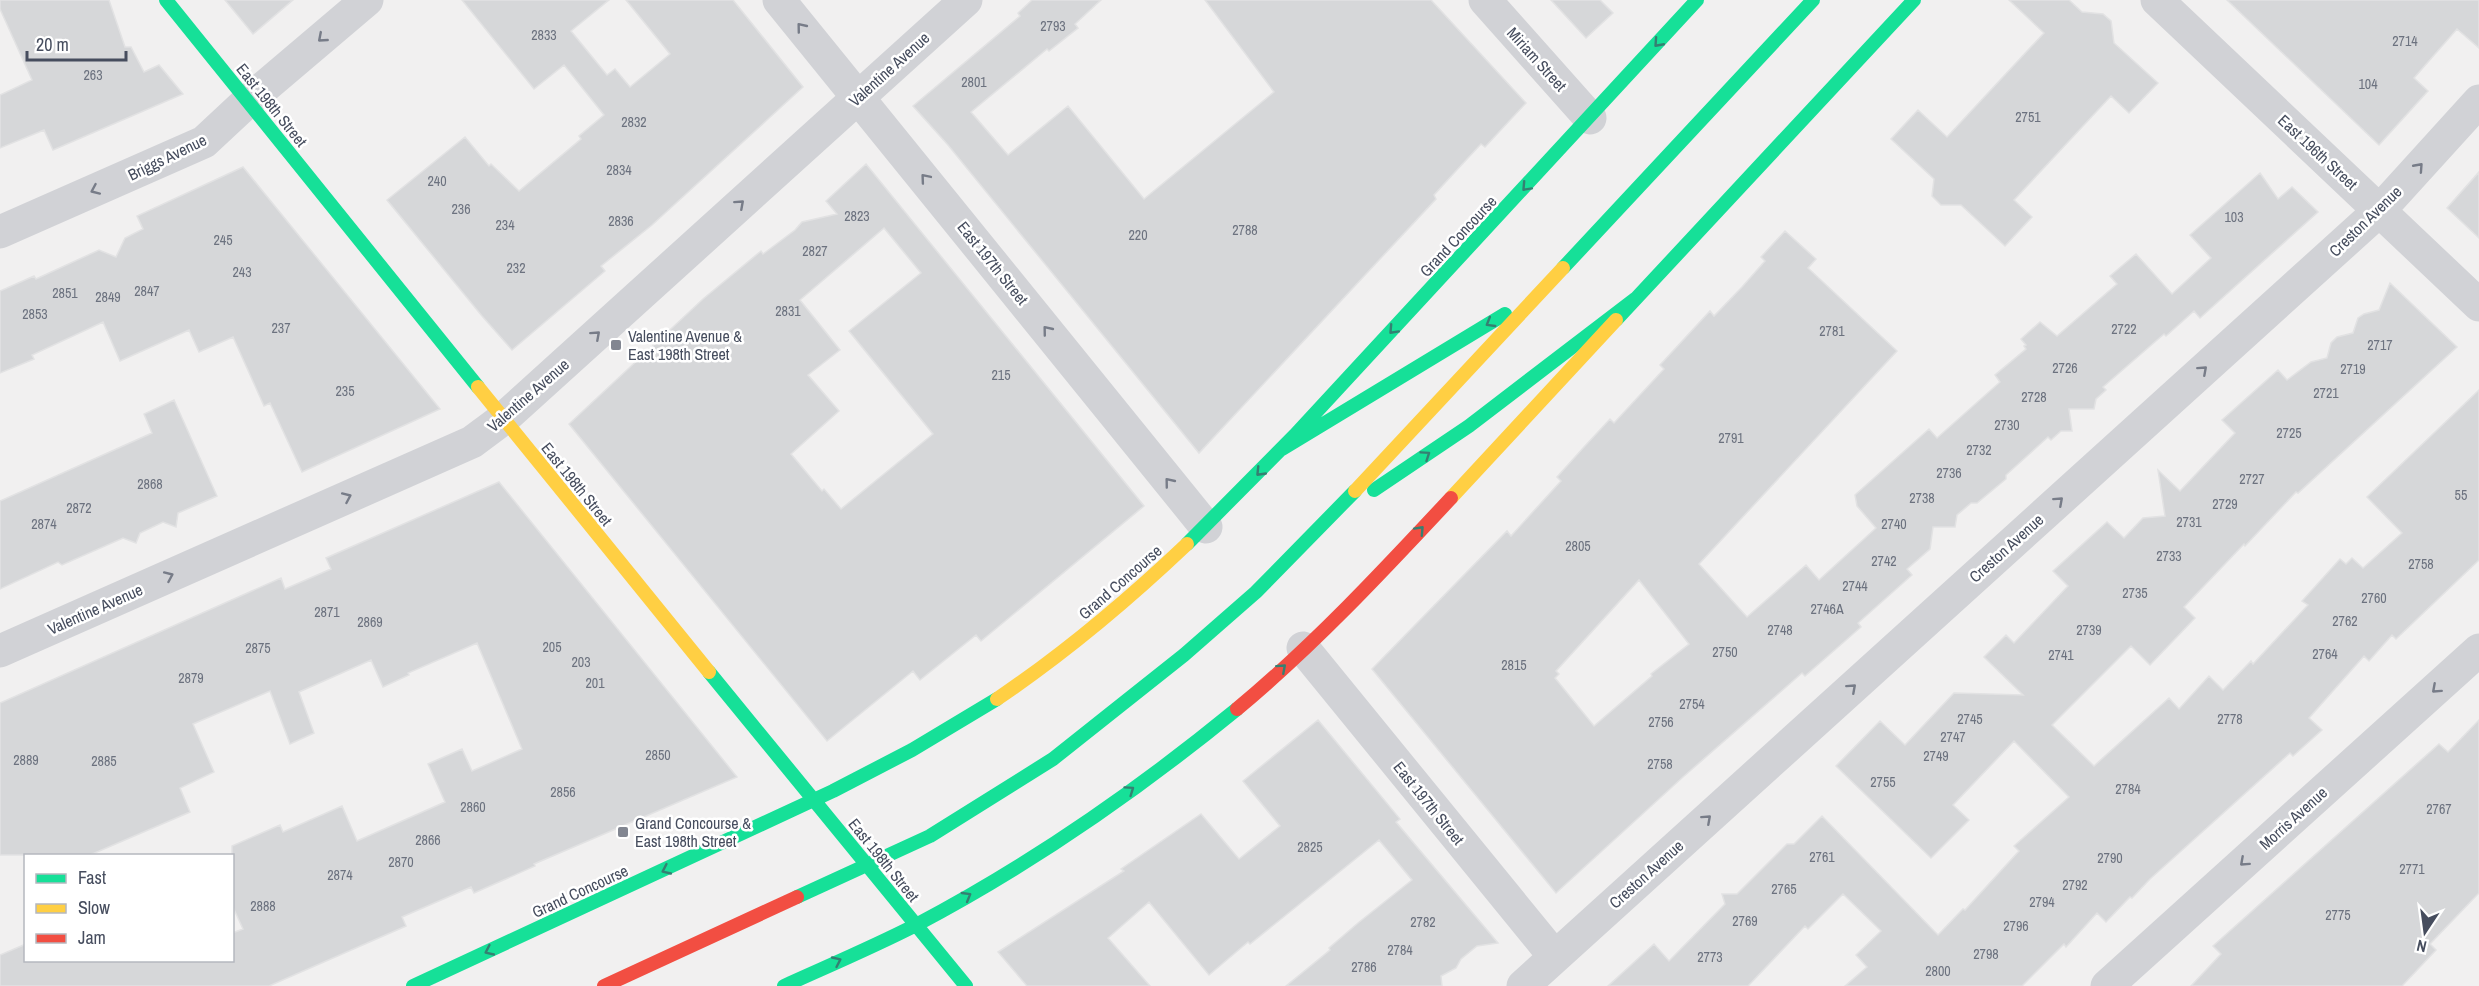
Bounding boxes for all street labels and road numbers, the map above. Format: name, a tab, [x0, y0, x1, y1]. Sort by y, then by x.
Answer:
street label: Miriam Street	[1502, 22, 1572, 96]
street label: Valentine Avenue	[844, 27, 934, 111]
street label: East 198th Street	[232, 59, 313, 152]
street label: East 196th Street	[2273, 109, 2363, 195]
street label: Briggs Avenue	[124, 128, 210, 186]
street label: Creston Avenue	[2324, 181, 2406, 261]
street label: Grand Concourse	[1415, 191, 1501, 281]
street label: East 197th Street	[953, 217, 1034, 310]
street label: Valentine Avenue	[482, 353, 574, 437]
street label: East 198th Street	[537, 438, 618, 531]
street label: Creston Avenue	[1964, 509, 2048, 587]
street label: Grand Concourse	[1074, 540, 1166, 624]
street label: Valentine Avenue	[44, 578, 146, 640]
street label: East 197th Street	[1389, 757, 1470, 850]
street label: Morris Avenue	[2254, 782, 2332, 854]
street label: East 198th Street	[844, 814, 925, 907]
street label: Creston Avenue	[1604, 835, 1688, 913]
street label: Grand Concourse	[528, 859, 632, 923]

